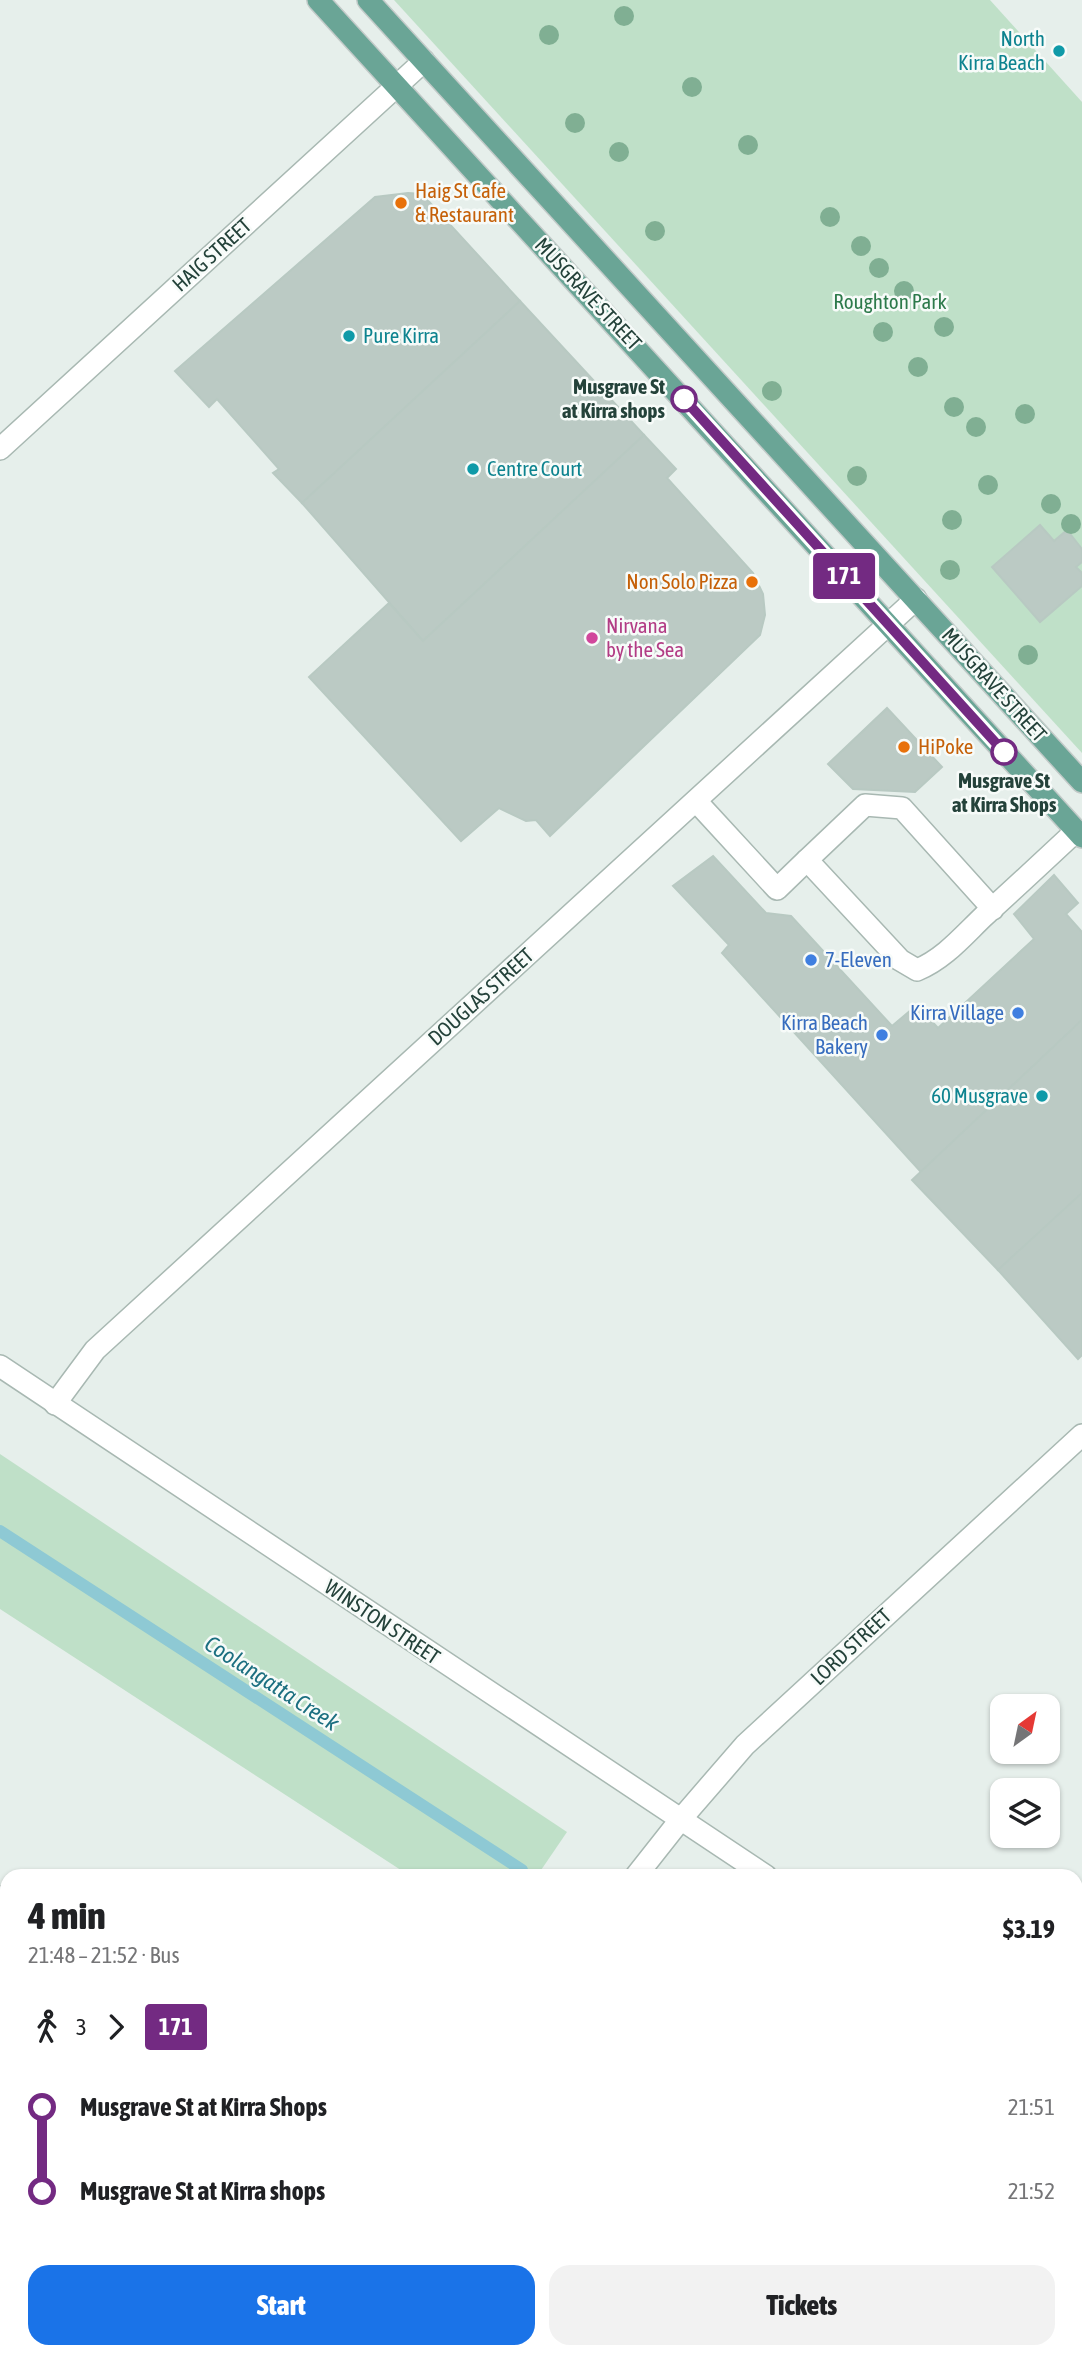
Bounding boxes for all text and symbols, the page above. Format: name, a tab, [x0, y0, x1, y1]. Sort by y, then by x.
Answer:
place label: North Kirra Beach	[958, 26, 1045, 74]
marker: North Kirra Beach	[1051, 43, 1067, 59]
place label: Haig St Cafe & Restaurant	[415, 178, 514, 226]
marker: Haig St Cafe & Restaurant	[393, 195, 409, 211]
street label: HAIG STREET	[167, 213, 256, 296]
street label: MUSGRAVE STREET	[531, 232, 647, 354]
park label: Roughton Park	[833, 289, 947, 313]
place label: Pure Kirra	[363, 323, 439, 347]
marker: Pure Kirra	[341, 328, 357, 344]
place label: Musgrave St at Kirra shops	[562, 374, 666, 422]
marker: Musgrave St at Kirra shops	[671, 386, 697, 412]
place label: Centre Court	[487, 456, 582, 480]
marker: Centre Court	[465, 461, 481, 477]
line badge: 171	[804, 553, 884, 599]
text: 171	[827, 562, 861, 589]
place label: Non Solo Pizza	[626, 569, 738, 593]
marker: Non Solo Pizza	[744, 574, 760, 590]
place label: Nirvana by the Sea	[606, 613, 684, 661]
street label: MUSGRAVE STREET	[937, 623, 1052, 746]
marker: Nirvana by the Sea	[584, 630, 600, 646]
place label: HiPoke	[918, 734, 973, 758]
marker: HiPoke	[896, 739, 912, 755]
marker: Musgrave St at Kirra Shops	[991, 739, 1017, 765]
place label: Musgrave St at Kirra Shops	[952, 768, 1057, 816]
street label: DOUGLAS STREET	[423, 943, 538, 1050]
place label: 7-Eleven	[825, 947, 892, 971]
marker: 7-Eleven	[803, 952, 819, 968]
place label: Kirra Village	[910, 1000, 1004, 1024]
marker: Kirra Village	[1010, 1005, 1026, 1021]
place label: Kirra Beach Bakery	[781, 1010, 868, 1058]
marker: Kirra Beach Bakery	[874, 1027, 890, 1043]
place label: 60 Musgrave	[931, 1083, 1028, 1107]
marker: 60 Musgrave	[1034, 1088, 1050, 1104]
street label: WINSTON STREET	[320, 1574, 445, 1669]
street label: LORD STREET	[805, 1603, 895, 1689]
water label: Coolangatta Creek	[200, 1630, 345, 1736]
north arrow	[990, 1694, 1060, 1764]
map controls	[990, 1694, 1060, 1848]
button: layers	[990, 1778, 1060, 1848]
text: 4 min	[28, 1894, 106, 1937]
text: $3.19	[1003, 1914, 1055, 1944]
text: 21:48 – 21:52 · Bus	[28, 1942, 180, 1968]
icon: walk	[28, 2008, 66, 2046]
icon: forward	[97, 2008, 135, 2046]
text: 171	[159, 2013, 193, 2040]
text: 3	[76, 2014, 87, 2040]
text: Musgrave St at Kirra Shops	[80, 2092, 327, 2122]
text: 21:51	[1008, 2094, 1055, 2120]
text: Musgrave St at Kirra shops	[80, 2176, 325, 2206]
text: 21:52	[1008, 2178, 1055, 2204]
button: Start	[28, 2265, 535, 2345]
button: Tickets	[549, 2265, 1055, 2345]

